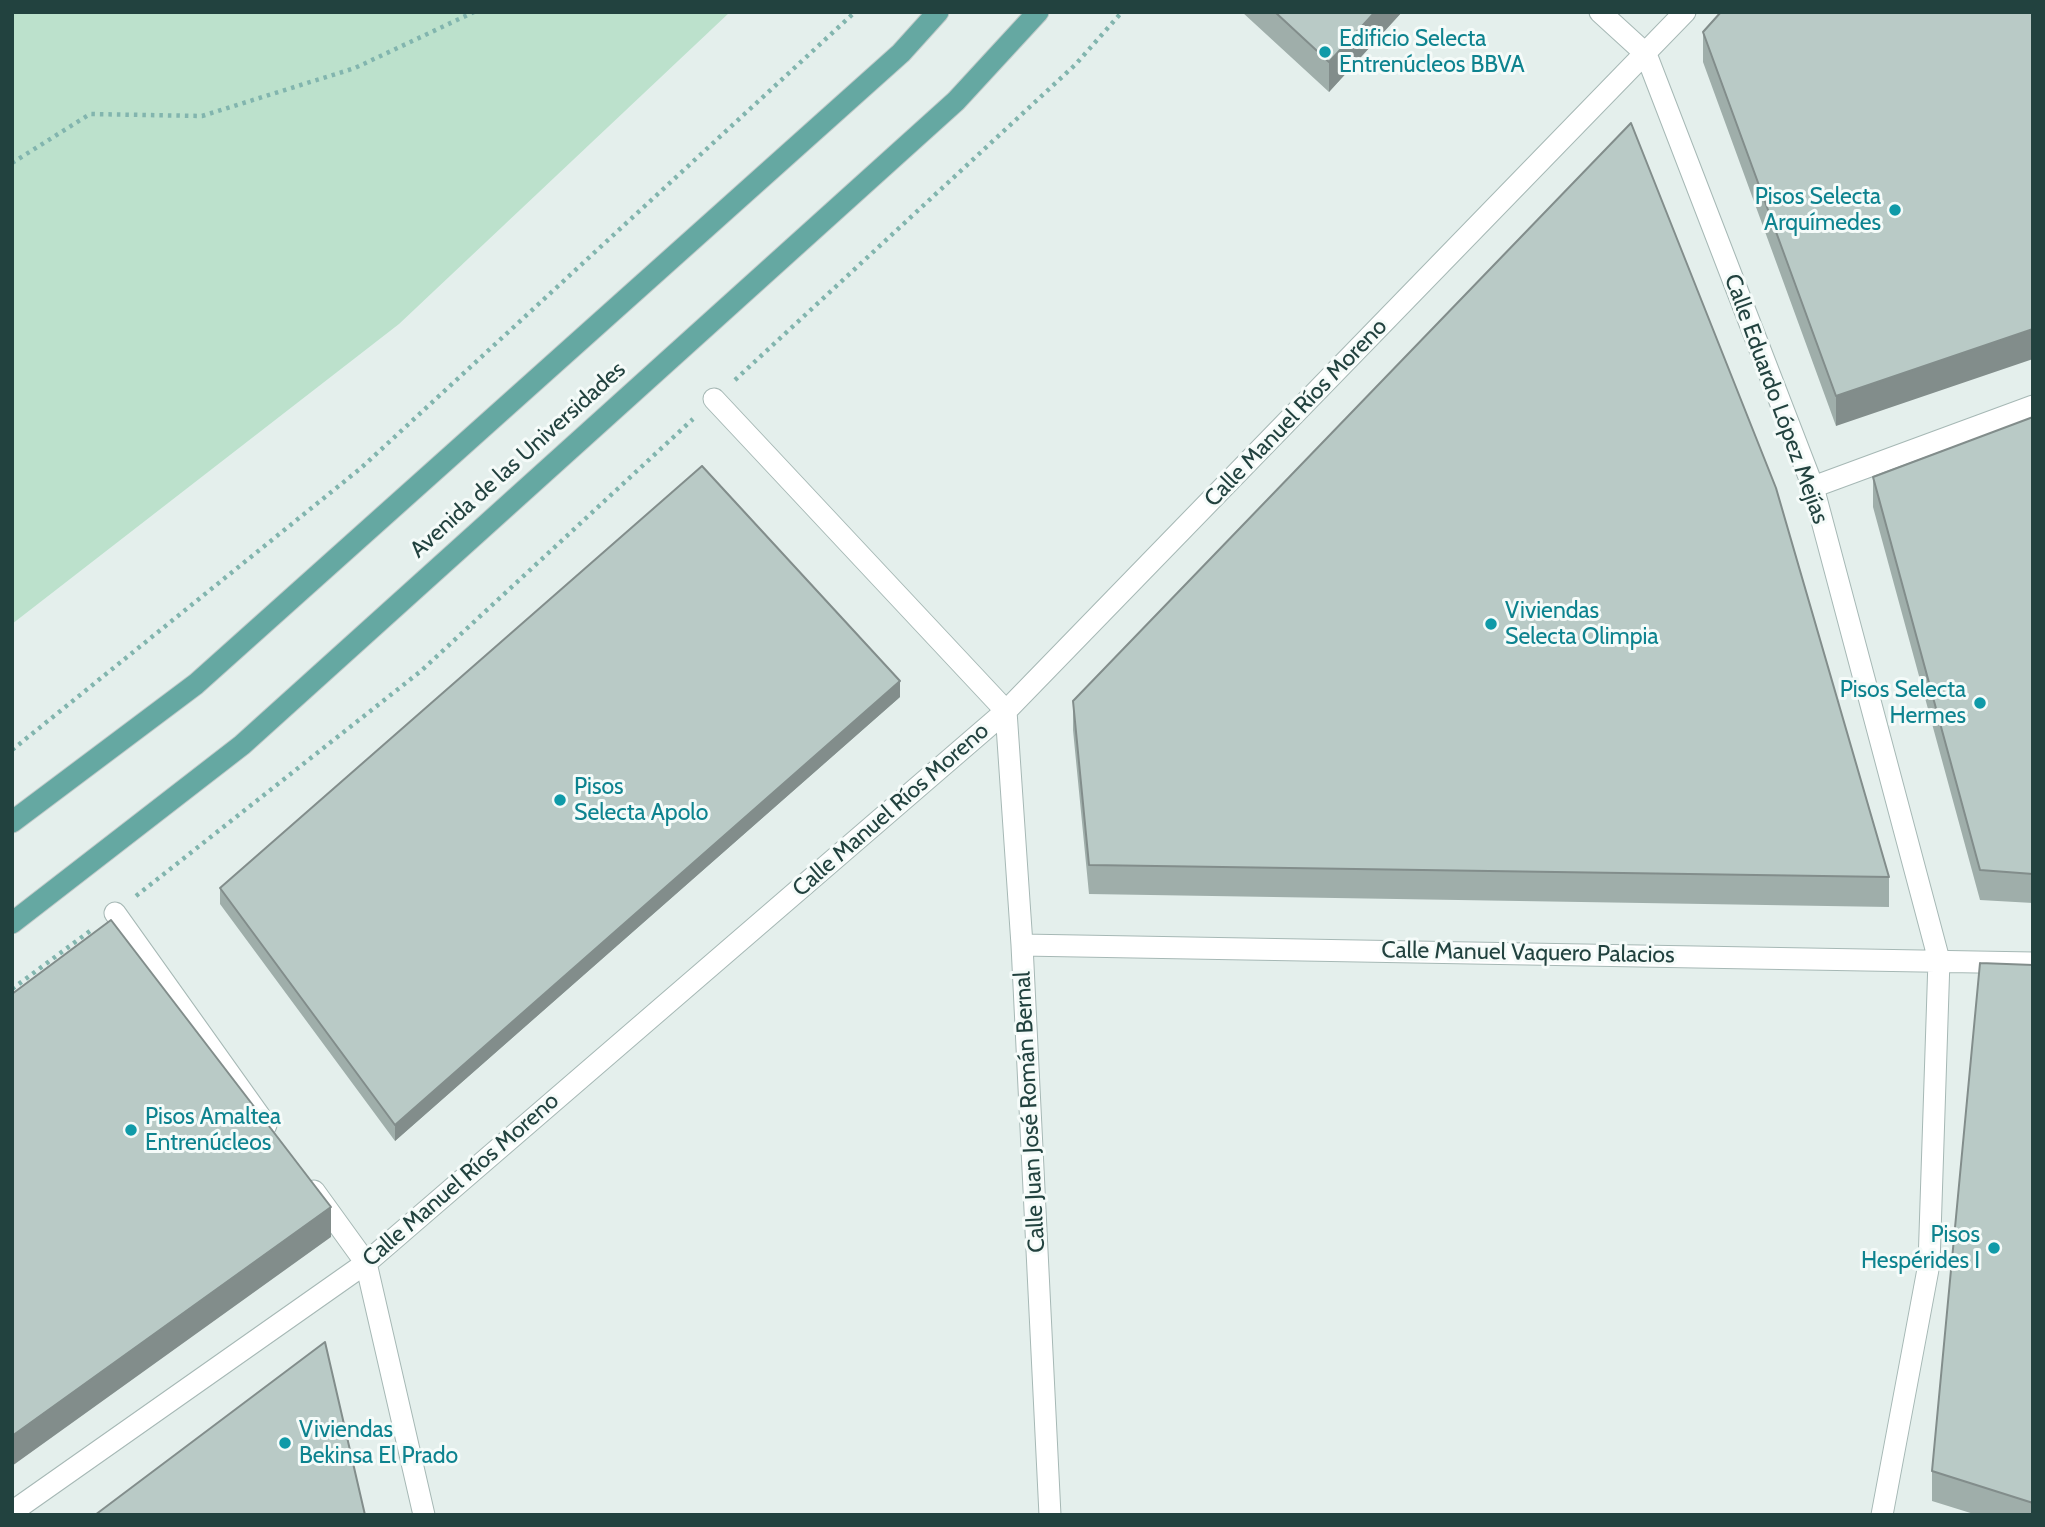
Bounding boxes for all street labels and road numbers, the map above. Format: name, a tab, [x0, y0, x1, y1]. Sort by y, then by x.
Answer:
street label: Calle Eduardo López Mejías	[1718, 270, 1834, 528]
street label: Calle Manuel Ríos Moreno	[1199, 313, 1393, 513]
street label: Avenida de las Universidades	[405, 356, 631, 564]
street label: Calle Manuel Ríos Moreno	[787, 717, 995, 903]
street label: Calle Manuel Vaquero Palacios	[1381, 937, 1675, 969]
street label: Calle Juan José Román Bernal	[1009, 971, 1051, 1253]
street label: Calle Manuel Ríos Moreno	[357, 1087, 565, 1273]

